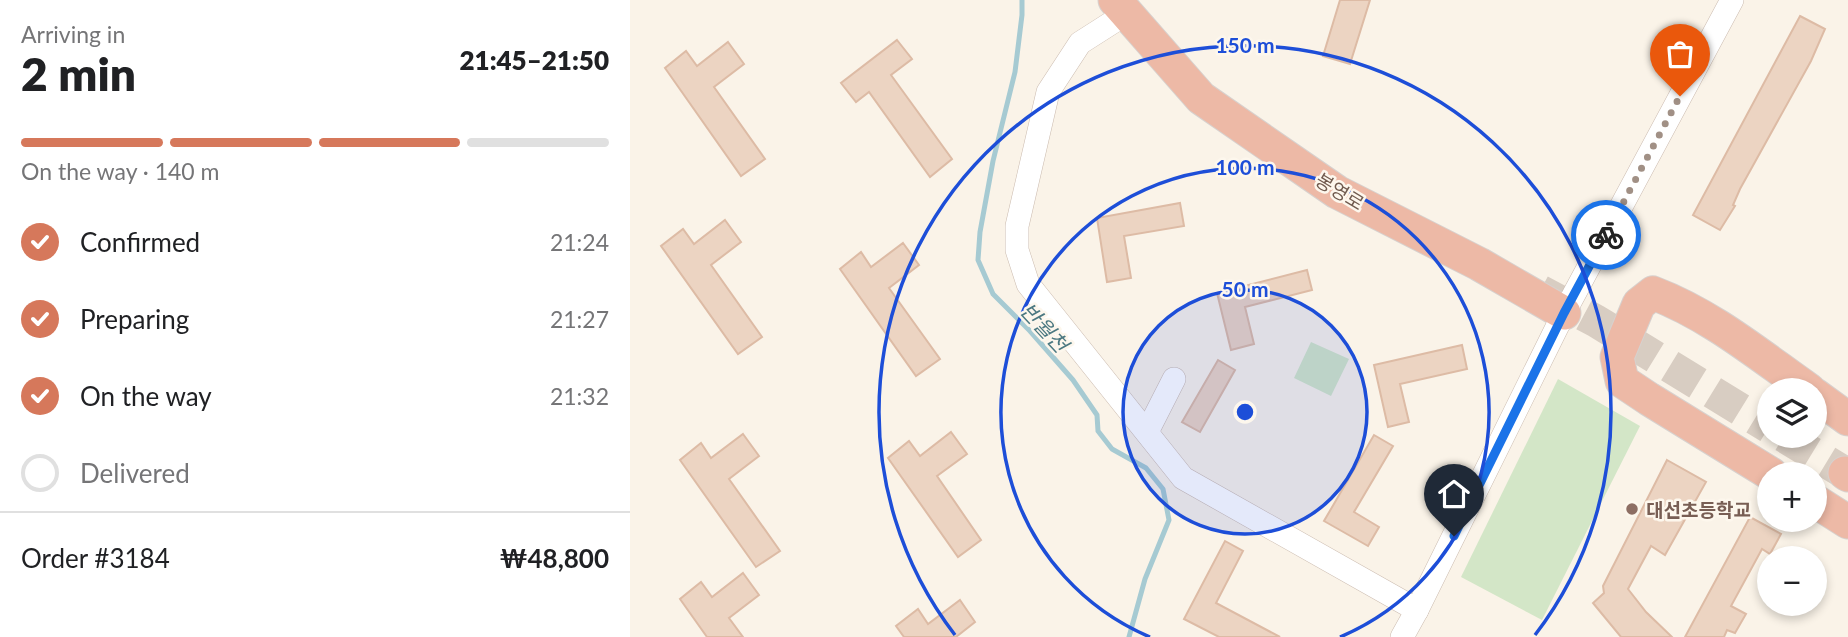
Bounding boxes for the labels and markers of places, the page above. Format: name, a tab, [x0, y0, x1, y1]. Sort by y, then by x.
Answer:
pin	[1650, 24, 1710, 96]
centre of rings	[1233, 400, 1257, 424]
pin	[1424, 464, 1484, 536]
place label: 대선초등학교	[1646, 498, 1751, 521]
marker: 대선초등학교	[1624, 501, 1640, 517]

